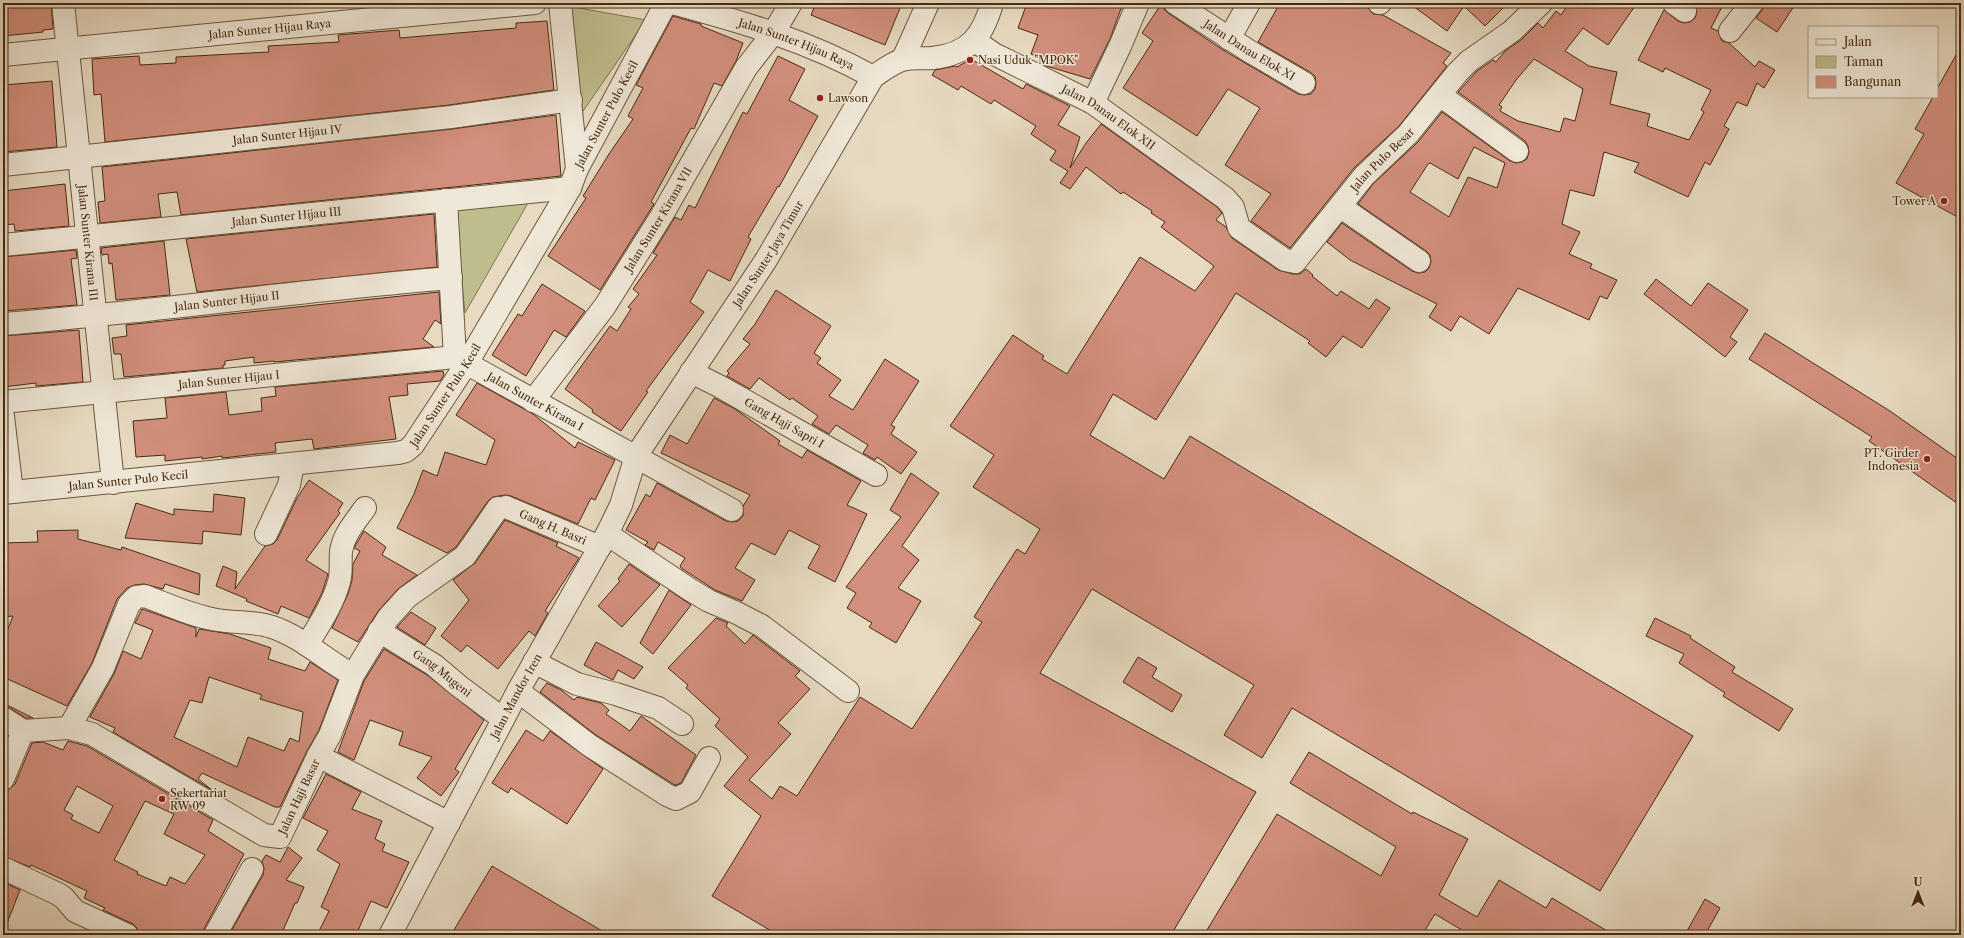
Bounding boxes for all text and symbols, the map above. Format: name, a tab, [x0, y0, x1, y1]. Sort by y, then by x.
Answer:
street label: Jalan Sunter Hijau Raya	[735, 15, 857, 73]
street label: Jalan Danau Elok XI	[1199, 15, 1298, 83]
street label: Jalan Sunter Hijau Raya	[206, 16, 332, 42]
legend	[1808, 26, 1938, 98]
text: Jalan	[1842, 34, 1872, 49]
place label: Nasi Uduk "MPOK"	[978, 53, 1078, 67]
text: Taman	[1844, 54, 1884, 69]
marker: Nasi Uduk "MPOK"	[965, 55, 975, 65]
street label: Jalan Sunter Pulo Kecil	[571, 57, 641, 172]
text: Bangunan	[1844, 74, 1902, 89]
street label: Jalan Danau Elok XII	[1058, 81, 1158, 153]
place label: Lawson	[828, 91, 868, 105]
marker: Lawson	[815, 93, 825, 103]
street label: Jalan Sunter Hijau IV	[230, 122, 344, 148]
street label: Jalan Pulo Besar	[1346, 125, 1417, 196]
street label: Jalan Sunter Kirana VII	[620, 164, 695, 276]
street label: Jalan Sunter Kirana III	[75, 182, 101, 301]
place label: Tower A	[1892, 194, 1937, 208]
marker: Tower A	[1939, 196, 1949, 206]
street label: Jalan Sunter Jaya Timur	[729, 198, 806, 311]
street label: Jalan Sunter Hijau III	[229, 204, 342, 229]
street label: Jalan Sunter Hijau II	[171, 288, 280, 314]
street label: Jalan Sunter Pulo Kecil	[406, 340, 484, 451]
street label: Jalan Sunter Hijau I	[176, 368, 280, 392]
street label: Jalan Sunter Kirana I	[483, 368, 586, 434]
street label: Gang Haji Sapri I	[742, 395, 826, 451]
place label: PT. Girder Indonesia	[1864, 446, 1919, 473]
marker: PT. Girder Indonesia	[1922, 454, 1932, 464]
street label: Jalan Sunter Pulo Kecil	[66, 467, 190, 494]
street label: Gang H. Basri	[517, 506, 589, 548]
street label: Gang Mugeni	[410, 647, 475, 700]
street label: Jalan Mandor Iren	[486, 651, 545, 743]
street label: Jalan Haji Basar	[274, 756, 323, 838]
place label: Sekertariat RW 09	[170, 786, 227, 813]
marker: Sekertariat RW 09	[157, 794, 167, 804]
north arrow	[1898, 872, 1938, 912]
text: U	[1914, 875, 1923, 889]

